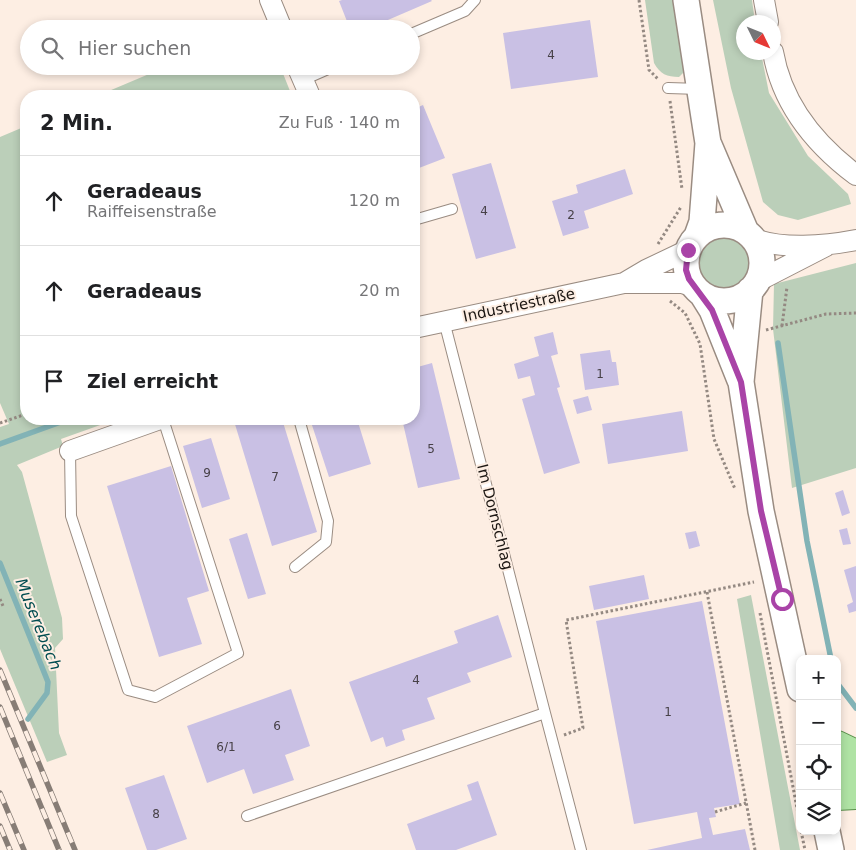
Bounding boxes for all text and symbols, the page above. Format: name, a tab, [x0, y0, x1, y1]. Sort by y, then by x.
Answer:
north arrow	[736, 15, 781, 60]
search box	[20, 20, 420, 75]
icon: search	[38, 34, 66, 62]
text: Hier suchen	[78, 37, 191, 59]
house number: 4	[547, 48, 555, 62]
text: 2 Min.	[40, 111, 113, 135]
text: Zu Fuß · 140 m	[279, 113, 400, 132]
text: Geradeaus	[87, 180, 202, 202]
icon: ahead	[40, 187, 68, 215]
text: 120 m	[349, 191, 400, 210]
text: Raiffeisenstraße	[87, 202, 217, 221]
house number: 4	[480, 204, 488, 218]
house number: 2	[567, 208, 575, 222]
route end	[677, 239, 700, 262]
icon: ahead	[40, 277, 68, 305]
text: Geradeaus	[87, 280, 202, 302]
text: 20 m	[359, 281, 400, 300]
street label: Industriestraße	[461, 284, 577, 326]
icon: arrive	[40, 367, 68, 395]
house number: 1	[596, 367, 604, 381]
text: Ziel erreicht	[87, 370, 218, 392]
house number: 5	[427, 442, 435, 456]
street label: Im Dornschlag	[473, 462, 517, 572]
house number: 9	[203, 466, 211, 480]
house number: 7	[271, 470, 279, 484]
water label: Muserebach	[11, 575, 66, 673]
route start	[771, 588, 794, 611]
map controls	[796, 655, 841, 835]
button: +	[796, 655, 841, 700]
house number: 4	[412, 673, 420, 687]
button: −	[796, 700, 841, 745]
house number: 1	[664, 705, 672, 719]
house number: 6	[273, 719, 281, 733]
house number: 6/1	[216, 740, 236, 754]
button: locate	[796, 745, 841, 790]
button: layers	[796, 790, 841, 835]
house number: 8	[152, 807, 160, 821]

